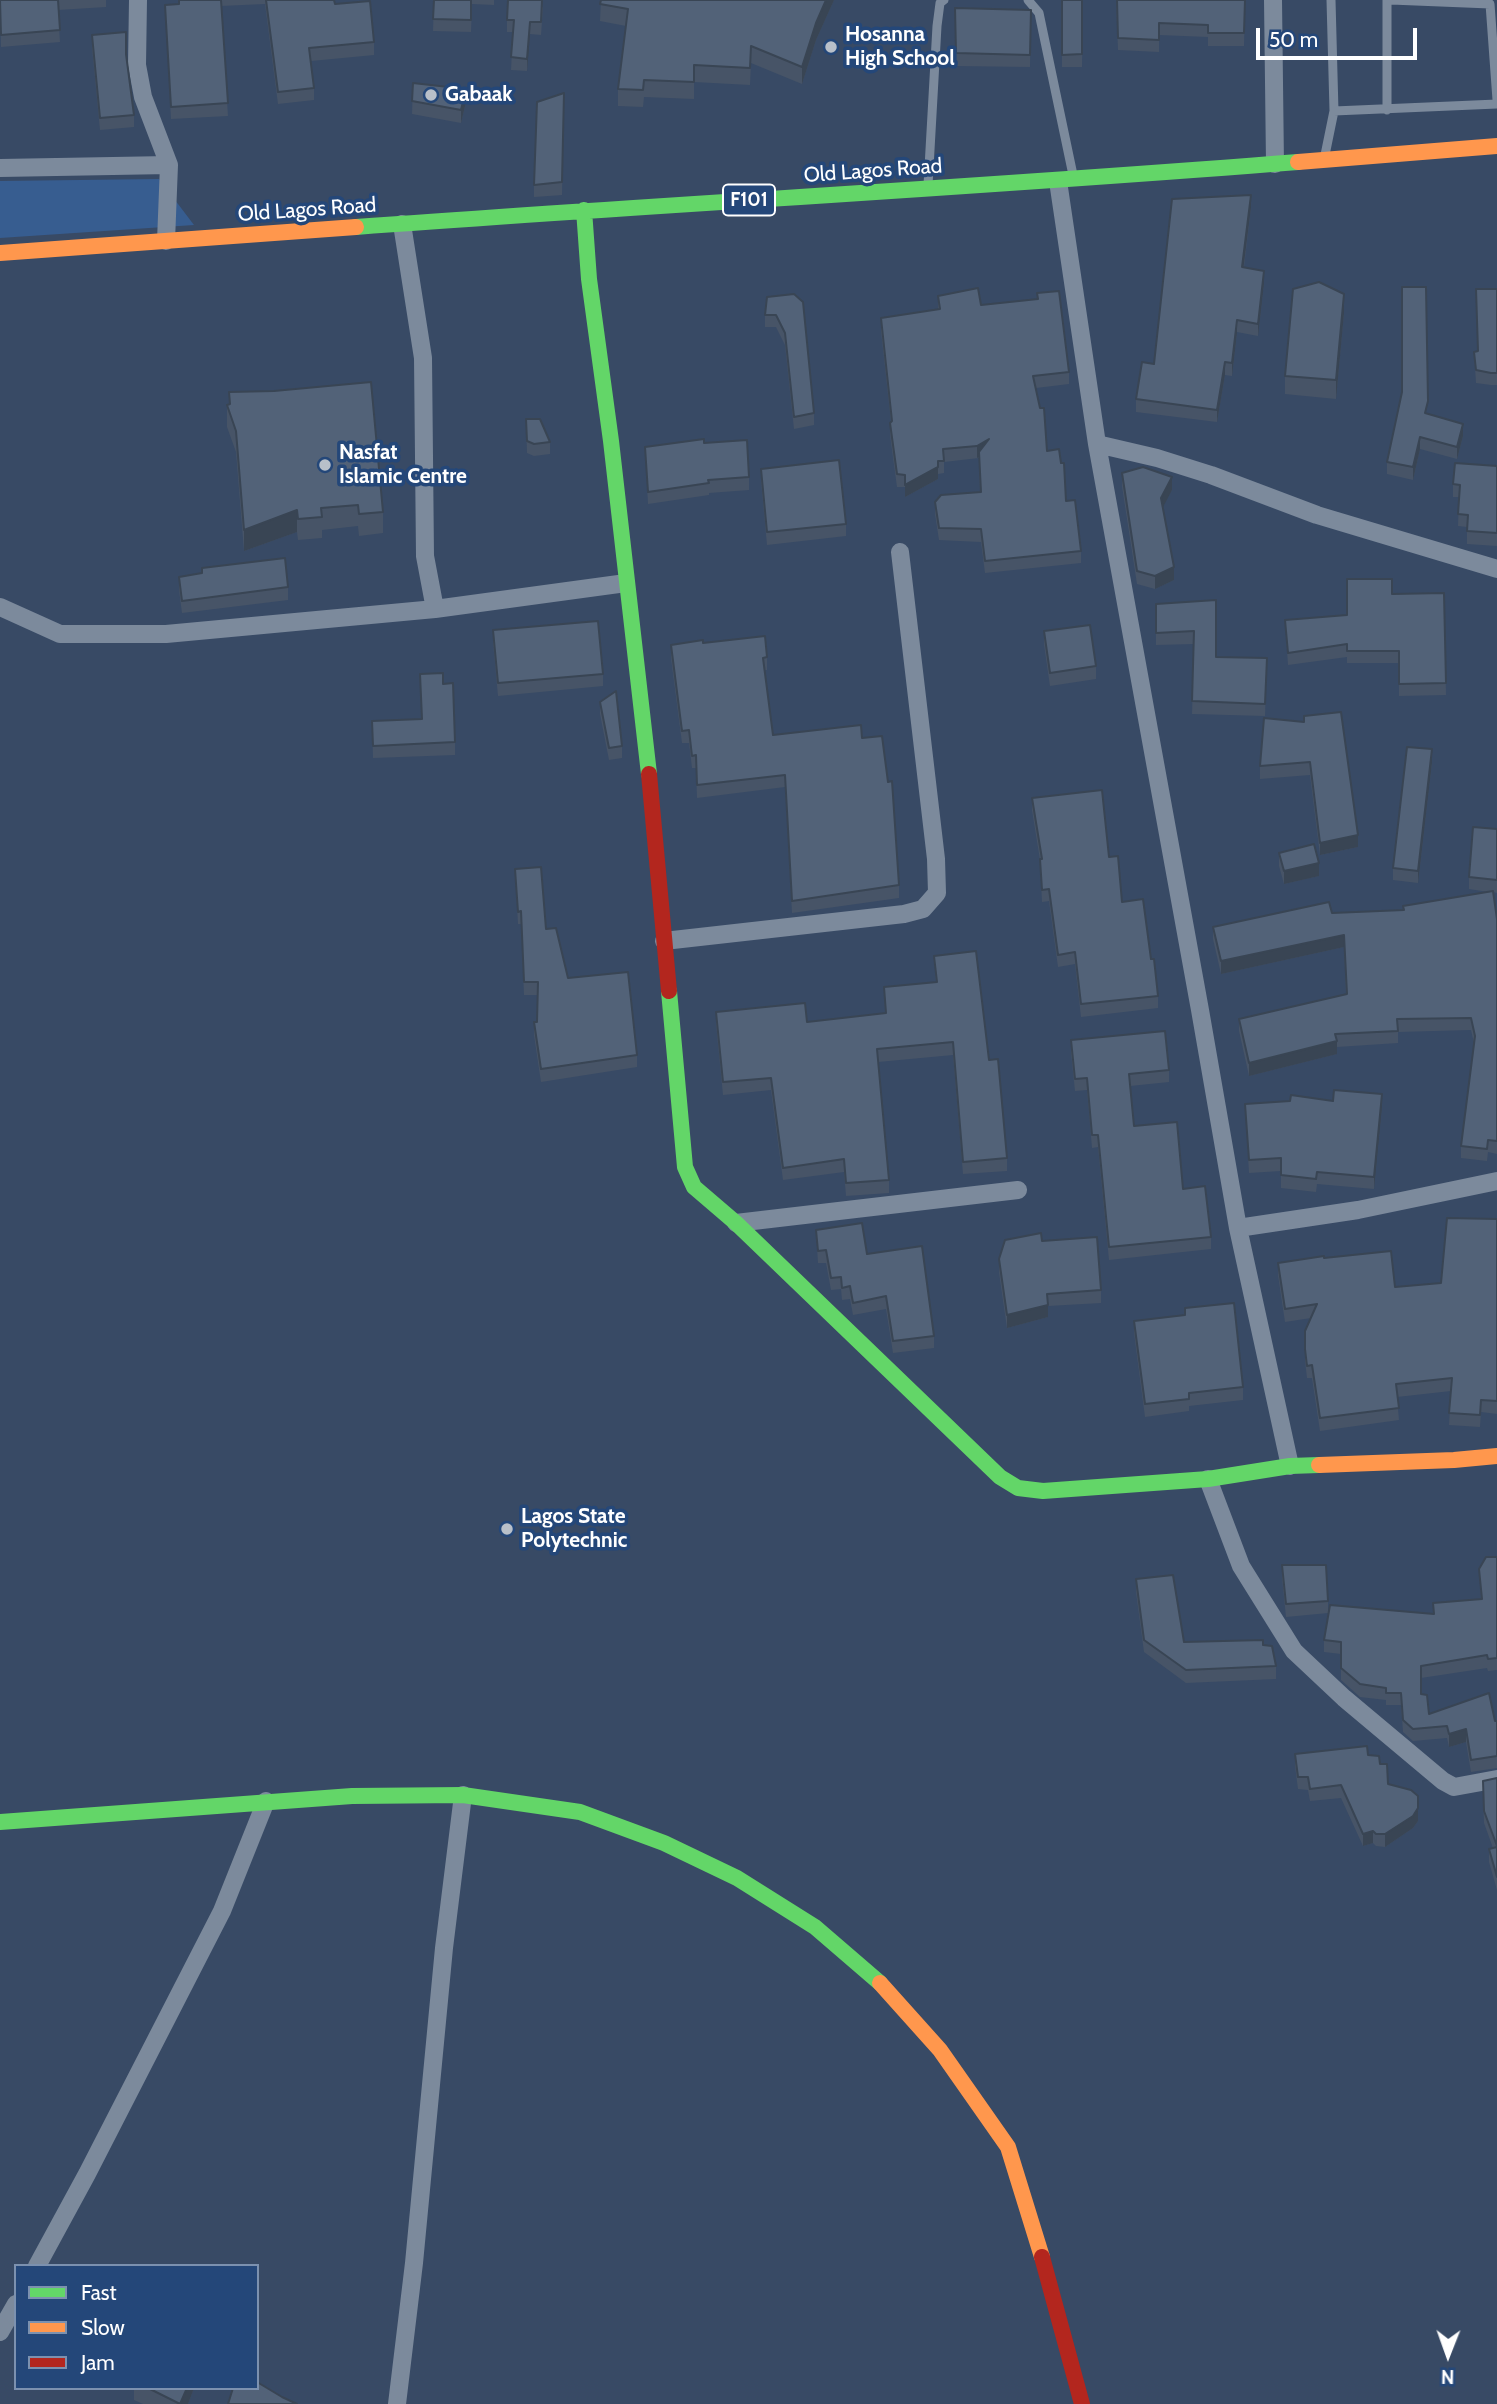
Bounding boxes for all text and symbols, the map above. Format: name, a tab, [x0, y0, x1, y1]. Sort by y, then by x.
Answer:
scale bar	[1259, 14, 1420, 58]
place label: Hosanna High School	[845, 22, 955, 72]
text: 50 m	[1269, 27, 1318, 52]
marker: Hosanna High School	[823, 39, 839, 55]
place label: Gabaak	[445, 82, 512, 108]
marker: Gabaak	[423, 87, 439, 103]
street label: Old Lagos Road	[803, 154, 943, 188]
road number: F101	[723, 184, 775, 216]
street label: Old Lagos Road	[237, 193, 377, 227]
place label: Nasfat Islamic Centre	[339, 440, 467, 490]
marker: Nasfat Islamic Centre	[317, 457, 333, 473]
place label: Lagos State Polytechnic	[521, 1504, 627, 1554]
marker: Lagos State Polytechnic	[499, 1521, 515, 1537]
legend	[14, 2264, 259, 2390]
text: Fast	[81, 2280, 117, 2305]
text: Slow	[81, 2315, 125, 2340]
north arrow	[1413, 2320, 1483, 2390]
text: Jam	[81, 2350, 115, 2375]
text: N	[1441, 2365, 1455, 2388]

